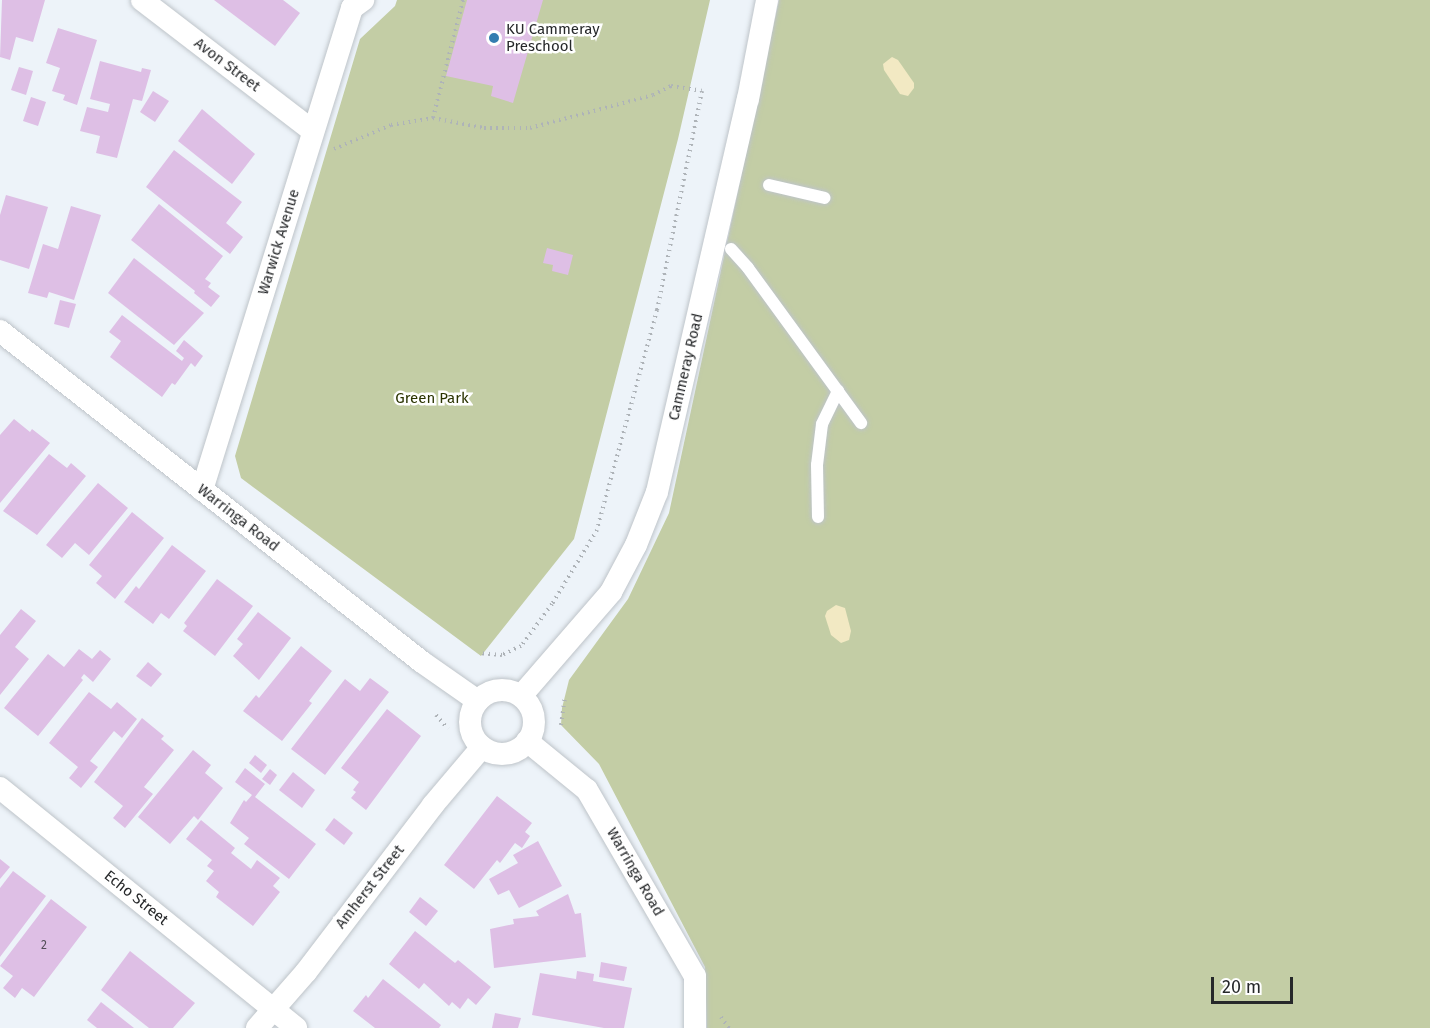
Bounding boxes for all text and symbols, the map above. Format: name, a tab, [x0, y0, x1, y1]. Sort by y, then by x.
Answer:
place label: KU Cammeray Preschool	[506, 20, 600, 55]
marker: KU Cammeray Preschool	[487, 31, 501, 45]
street label: Avon Street	[190, 34, 264, 96]
street label: Warwick Avenue	[254, 187, 304, 297]
street label: Cammeray Road	[665, 312, 707, 422]
park label: Green Park	[395, 390, 469, 408]
street label: Warringa Road	[193, 480, 283, 556]
street label: Warringa Road	[602, 825, 668, 919]
street label: Amherst Street	[332, 842, 408, 932]
street label: Echo Street	[100, 867, 172, 929]
house number: 2	[41, 939, 47, 953]
scale bar	[1214, 965, 1296, 1003]
text: 20 m	[1222, 976, 1261, 998]

